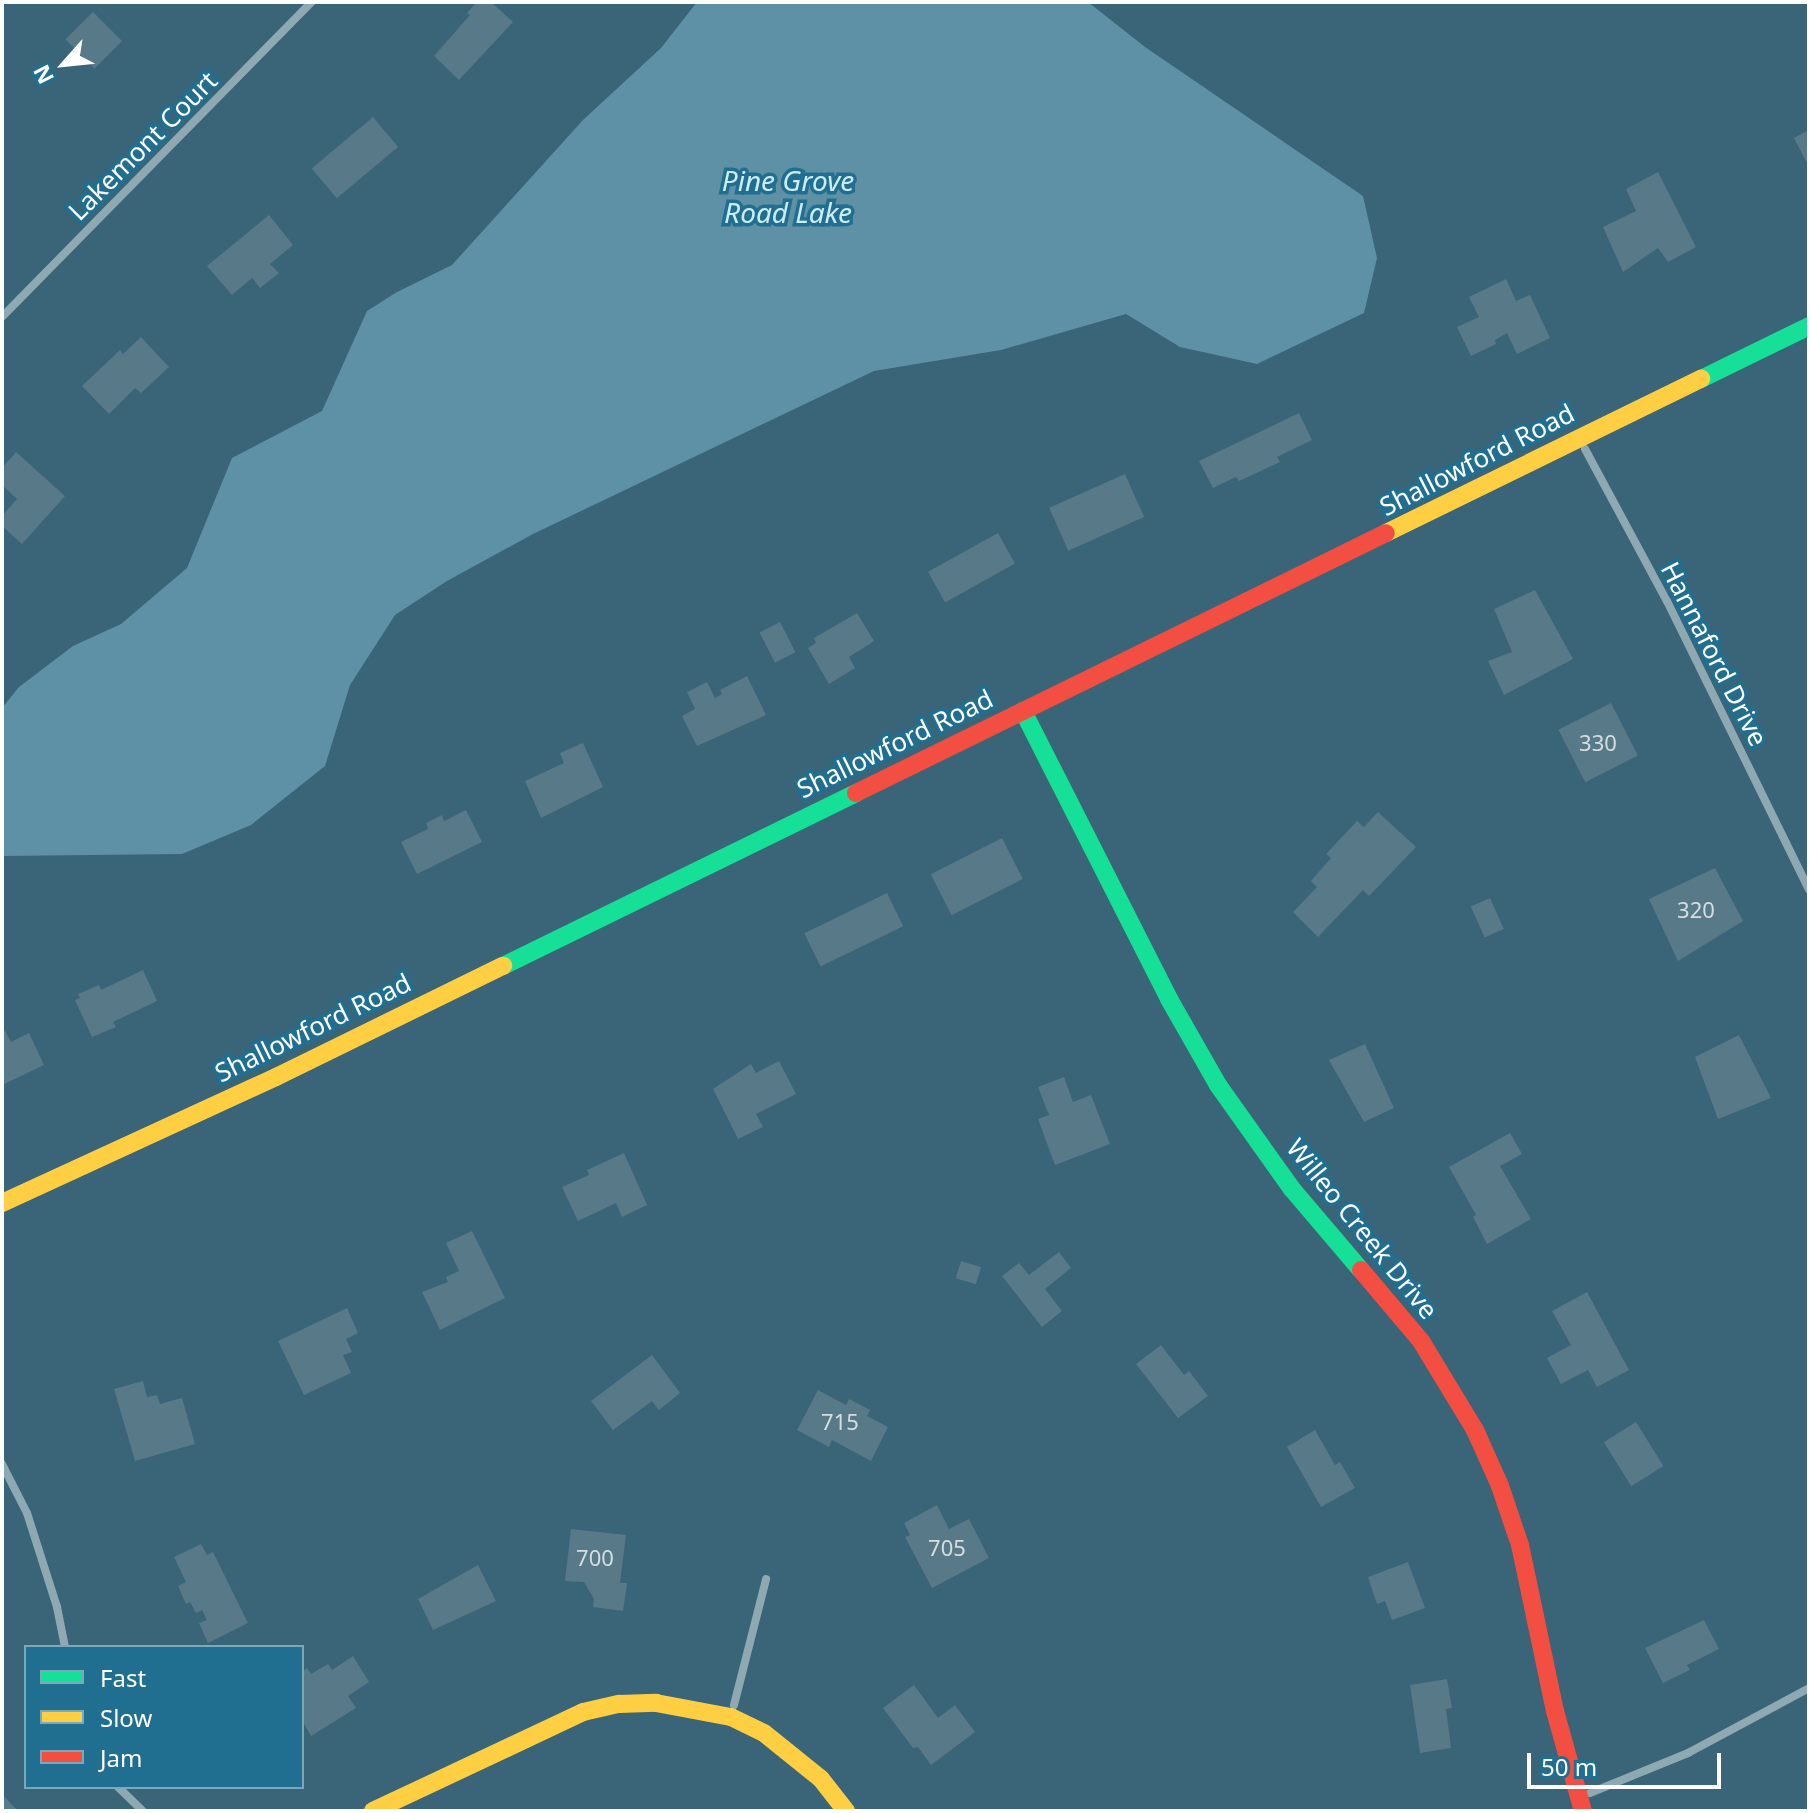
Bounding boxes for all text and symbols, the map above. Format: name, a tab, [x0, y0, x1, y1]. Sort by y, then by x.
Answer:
north arrow	[24, 24, 104, 104]
text: N	[25, 60, 60, 90]
street label: Lakemont Court	[62, 65, 224, 227]
water label: Pine Grove Road Lake	[722, 163, 854, 229]
street label: Shallowford Road	[1375, 397, 1579, 523]
street label: Hannaford Drive	[1654, 557, 1774, 751]
street label: Shallowford Road	[792, 683, 998, 805]
house number: 330	[1579, 730, 1617, 756]
house number: 320	[1677, 897, 1715, 923]
street label: Shallowford Road	[210, 967, 416, 1089]
street label: Willeo Creek Drive	[1280, 1133, 1444, 1325]
house number: 715	[821, 1409, 859, 1435]
house number: 705	[928, 1535, 966, 1561]
house number: 700	[576, 1545, 614, 1571]
legend	[24, 1645, 304, 1789]
text: Fast	[100, 1661, 146, 1694]
text: Slow	[100, 1701, 152, 1734]
scale bar	[1531, 1737, 1725, 1787]
text: Jam	[100, 1741, 142, 1774]
text: 50 m	[1541, 1750, 1597, 1783]

